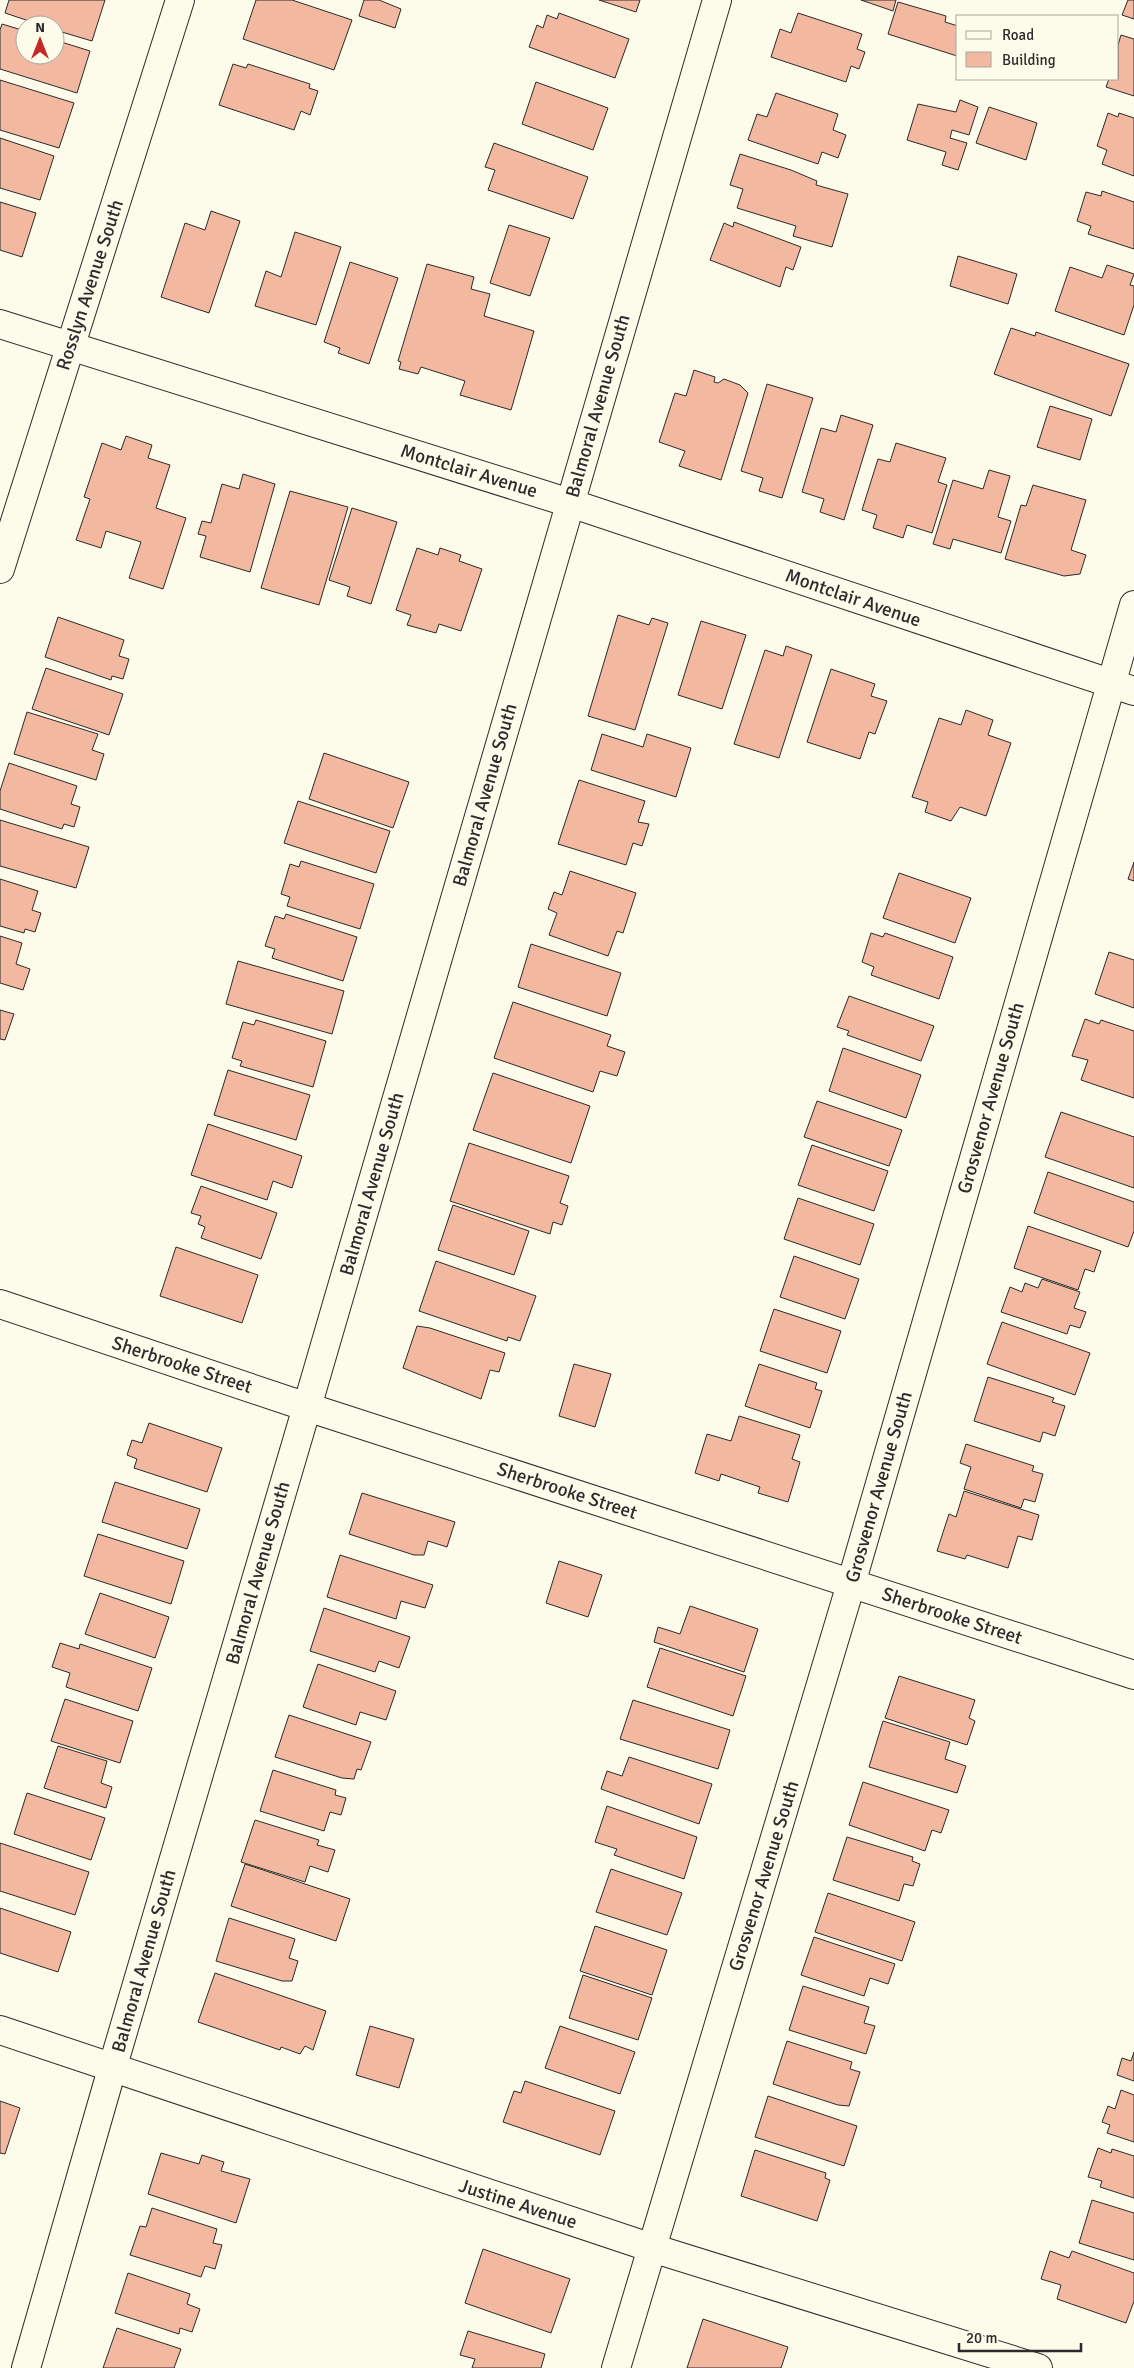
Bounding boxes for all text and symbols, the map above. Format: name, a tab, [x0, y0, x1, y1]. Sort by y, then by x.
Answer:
north arrow	[15, 15, 65, 65]
legend	[956, 15, 1119, 80]
text: N	[35, 19, 45, 36]
text: Road	[1002, 26, 1034, 44]
text: Building	[1002, 51, 1056, 69]
street label: Rosslyn Avenue South	[51, 197, 129, 373]
street label: Balmoral Avenue South	[560, 312, 636, 500]
street label: Montclair Avenue	[398, 439, 540, 503]
street label: Montclair Avenue	[782, 564, 924, 632]
street label: Balmoral Avenue South	[447, 701, 523, 889]
street label: Grosvenor Avenue South	[952, 1000, 1030, 1196]
street label: Balmoral Avenue South	[334, 1090, 410, 1278]
street label: Sherbrooke Street	[109, 1331, 256, 1399]
street label: Grosvenor Avenue South	[840, 1389, 918, 1585]
street label: Sherbrooke Street	[494, 1457, 641, 1525]
street label: Balmoral Avenue South	[220, 1479, 296, 1667]
street label: Sherbrooke Street	[879, 1582, 1026, 1650]
street label: Grosvenor Avenue South	[724, 1778, 804, 1974]
street label: Balmoral Avenue South	[106, 1867, 182, 2055]
street label: Justine Avenue	[456, 2174, 580, 2234]
scale bar	[959, 2320, 1082, 2352]
text: 20 m	[966, 2329, 997, 2347]

